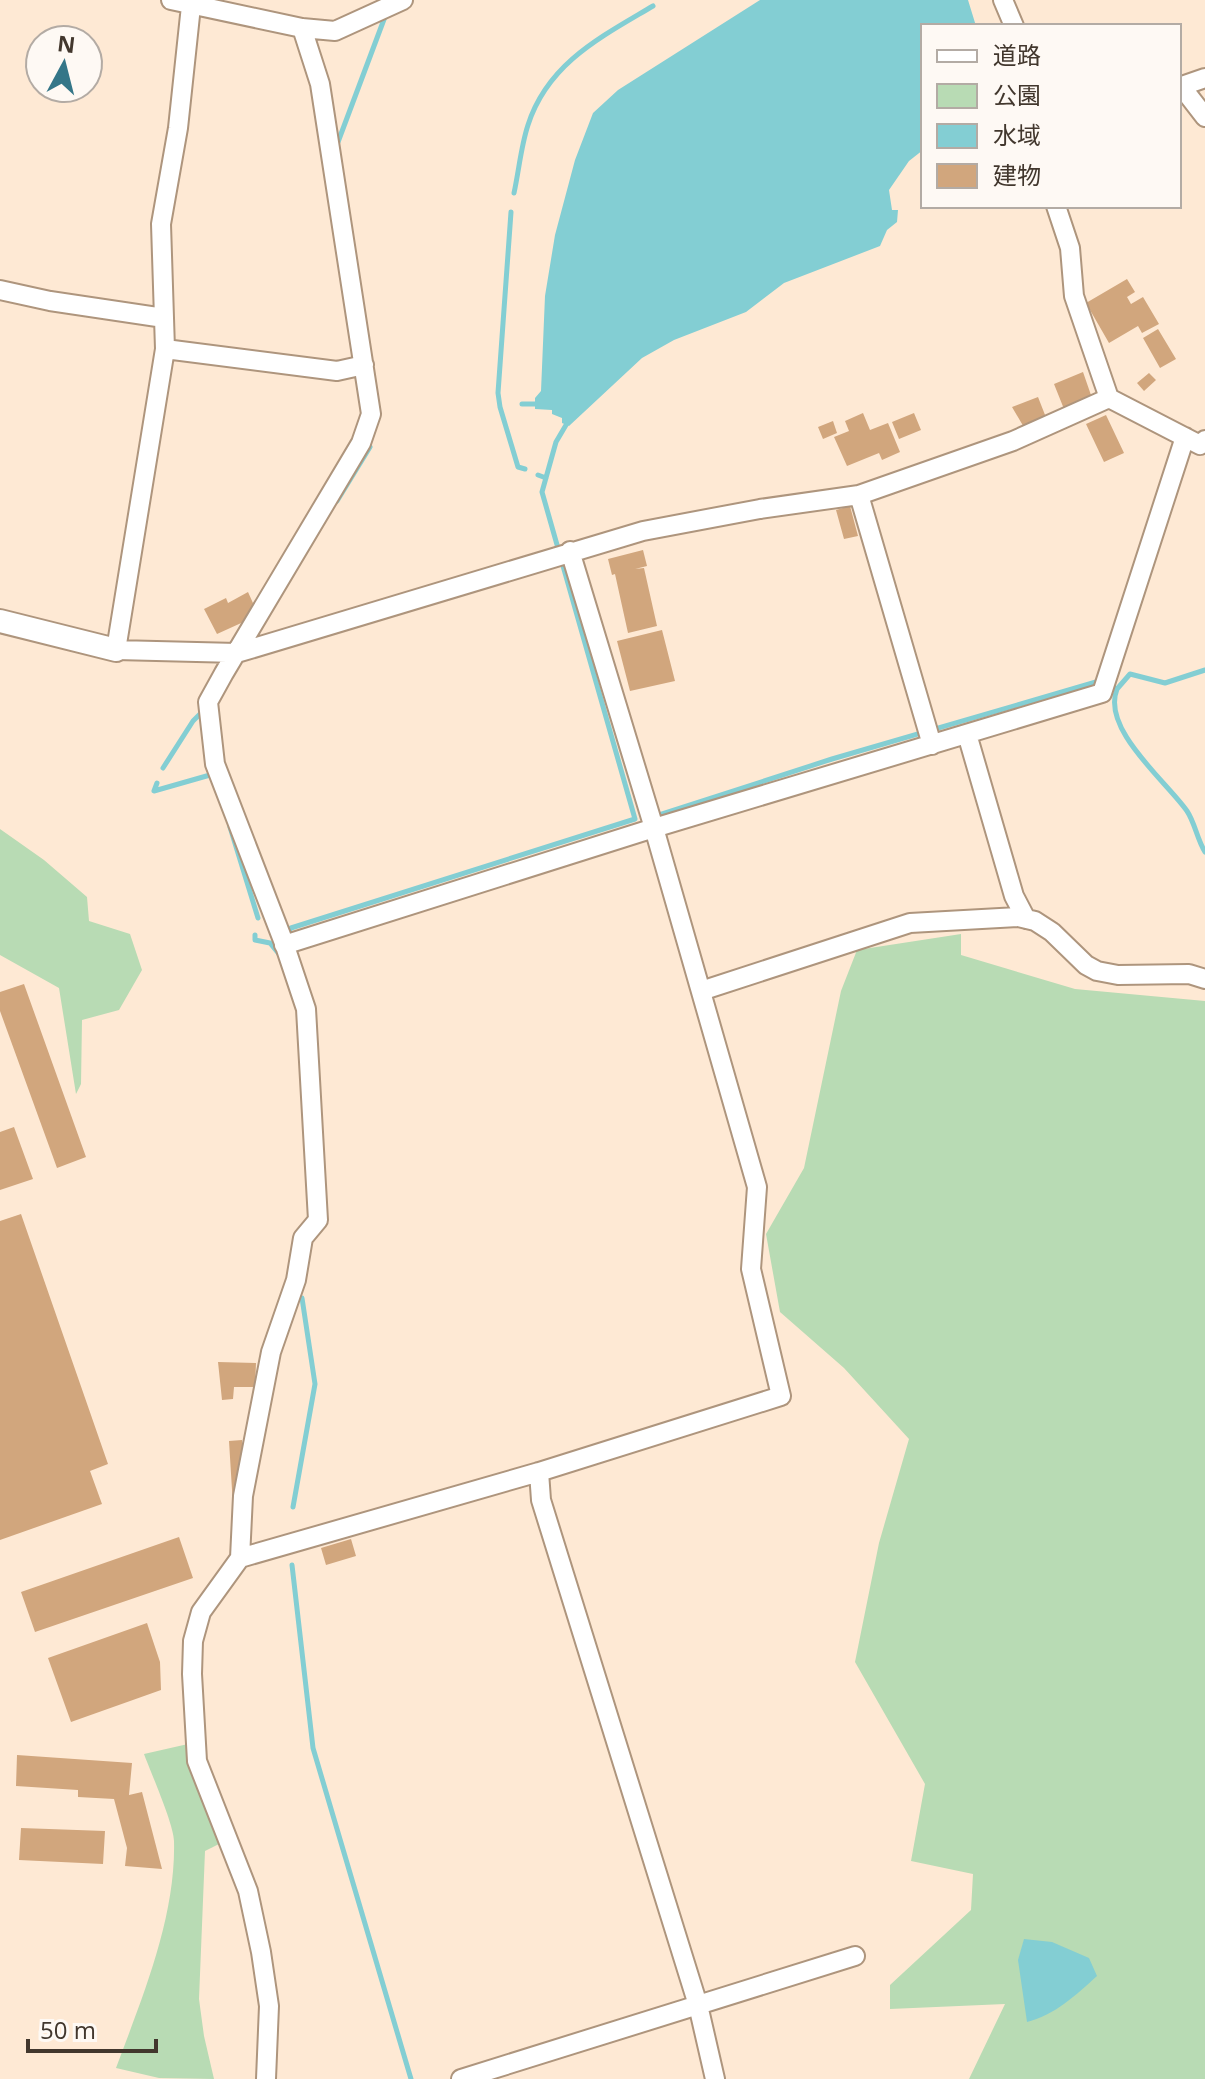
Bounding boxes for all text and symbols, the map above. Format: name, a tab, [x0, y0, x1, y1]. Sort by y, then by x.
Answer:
north arrow	[24, 24, 104, 104]
legend	[921, 24, 1181, 208]
text: N	[56, 27, 77, 59]
text: 道路	[993, 38, 1041, 71]
text: 公園	[993, 78, 1041, 111]
text: 水域	[993, 118, 1041, 151]
text: 建物	[993, 158, 1041, 191]
scale bar	[28, 2003, 156, 2053]
text: 50 m	[40, 2013, 96, 2046]

